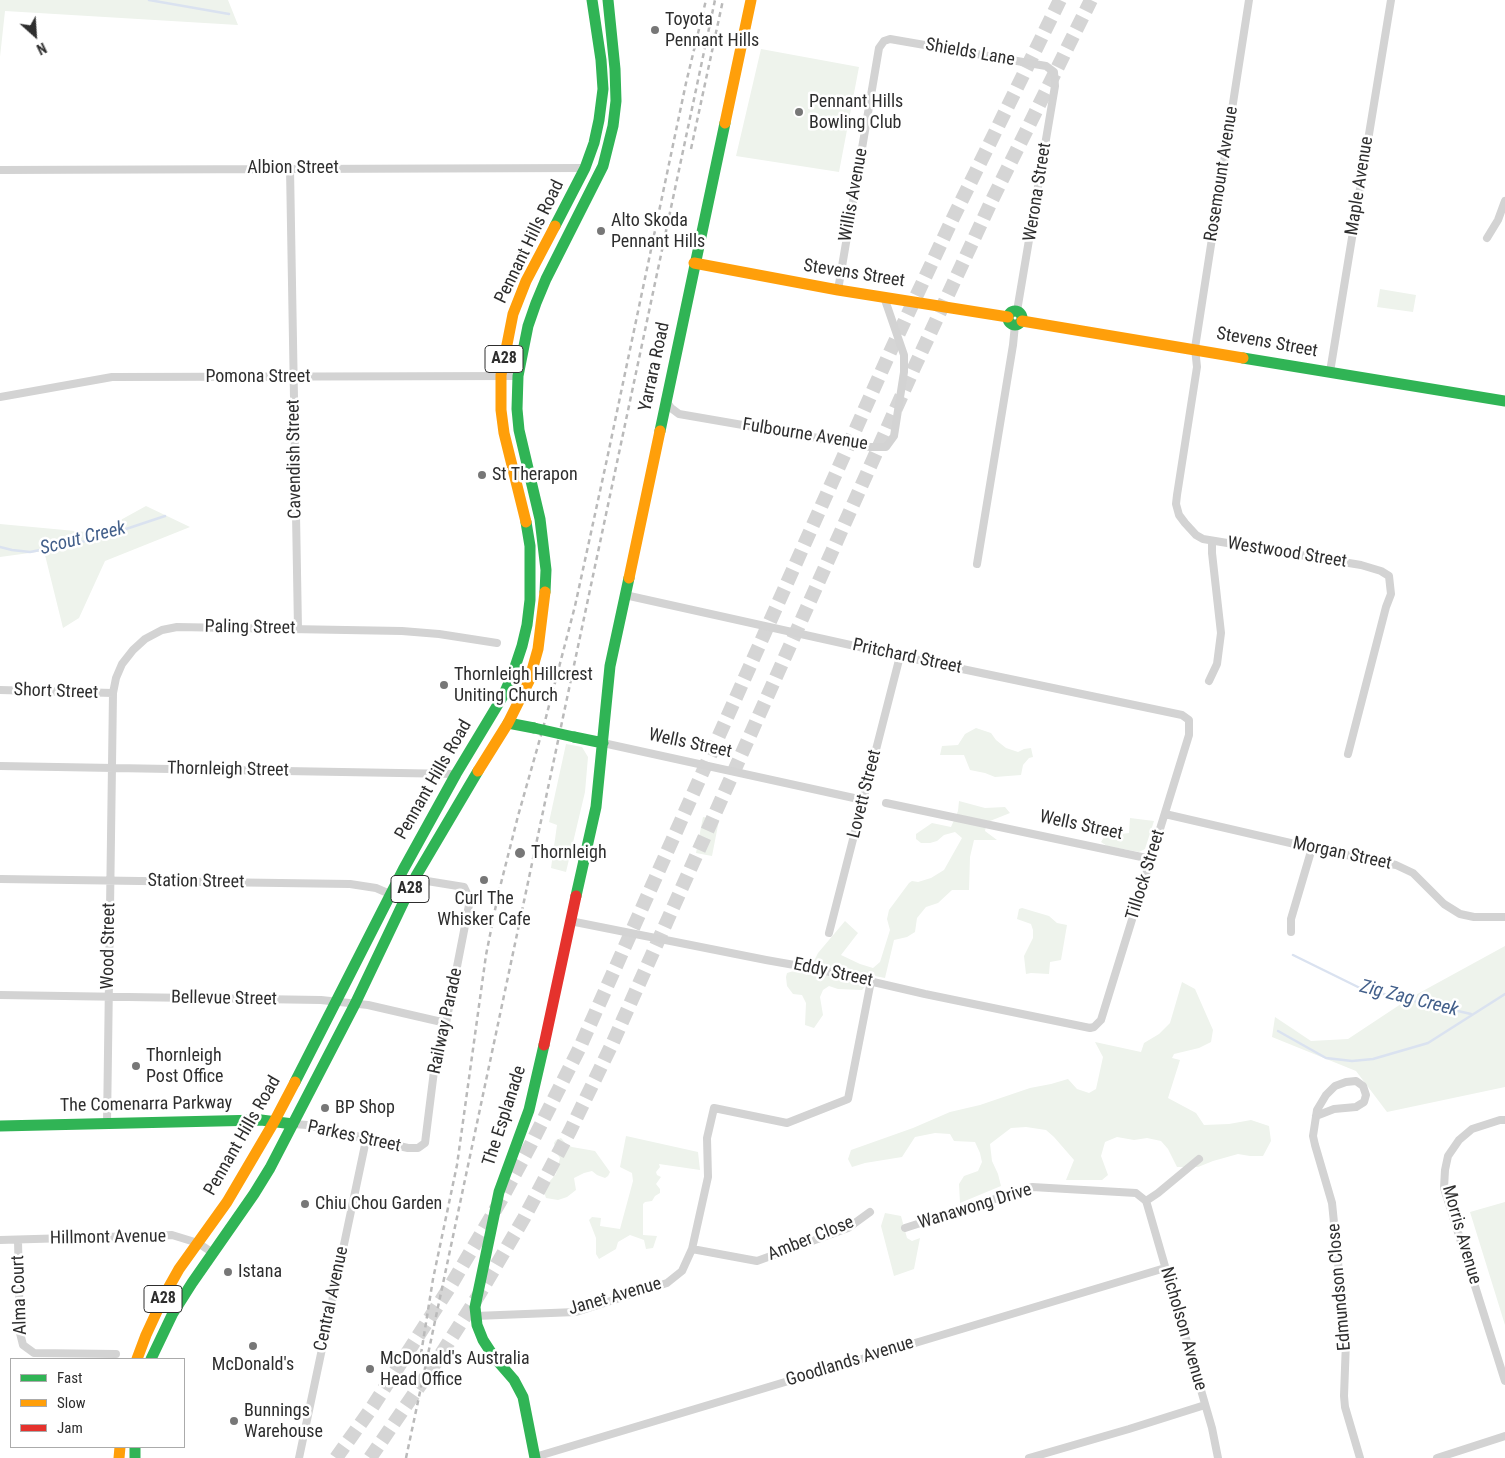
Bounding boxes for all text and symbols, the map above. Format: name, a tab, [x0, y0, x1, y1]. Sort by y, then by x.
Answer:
place label: Toyota Pennant Hills	[665, 9, 759, 52]
north arrow	[10, 10, 60, 60]
marker: Toyota Pennant Hills	[649, 24, 661, 36]
street label: Shields Lane	[924, 35, 1016, 71]
text: N	[34, 39, 49, 58]
place label: Pennant Hills Bowling Club	[809, 91, 903, 134]
street label: Rosemount Avenue	[1201, 105, 1243, 243]
marker: Pennant Hills Bowling Club	[793, 106, 805, 118]
street label: Maple Avenue	[1342, 135, 1378, 237]
street label: Werona Street	[1020, 141, 1056, 243]
street label: Willis Avenue	[835, 147, 873, 243]
street label: Albion Street	[247, 157, 339, 179]
street label: Pennant Hills Road	[491, 177, 569, 307]
place label: Alto Skoda Pennant Hills	[611, 210, 705, 252]
marker: Alto Skoda Pennant Hills	[595, 225, 607, 237]
street label: Stevens Street	[802, 255, 906, 293]
street label: Yarrara Road	[635, 320, 675, 414]
street label: Stevens Street	[1215, 323, 1319, 363]
road number: A28	[485, 346, 523, 372]
street label: Pomona Street	[205, 366, 311, 388]
street label: Cavendish Street	[283, 399, 307, 519]
street label: Fulbourne Avenue	[741, 414, 869, 456]
place label: St Therapon	[492, 464, 578, 486]
marker: St Therapon	[476, 469, 488, 481]
water label: Scout Creek	[38, 517, 128, 561]
street label: Westwood Street	[1226, 533, 1348, 573]
street label: Paling Street	[204, 616, 296, 640]
street label: Pritchard Street	[850, 635, 964, 679]
place label: Thornleigh Hillcrest Uniting Church	[454, 664, 593, 706]
marker: Thornleigh Hillcrest Uniting Church	[438, 679, 450, 691]
street label: Short Street	[13, 680, 99, 704]
street label: Pennant Hills Road	[391, 716, 477, 844]
street label: Wells Street	[646, 725, 734, 763]
street label: Lovett Street	[844, 748, 886, 840]
street label: Thornleigh Street	[167, 758, 289, 782]
street label: Wells Street	[1037, 807, 1125, 845]
street label: Tillock Street	[1122, 827, 1170, 923]
street label: Morgan Street	[1291, 833, 1393, 875]
place label: Thornleigh	[531, 842, 607, 864]
marker: Thornleigh	[513, 846, 527, 860]
street label: Station Street	[147, 870, 245, 894]
marker: Curl The Whisker Cafe	[478, 874, 490, 886]
road number: A28	[391, 876, 429, 902]
place label: Curl The Whisker Cafe	[437, 888, 531, 931]
street label: Wood Street	[97, 902, 121, 990]
street label: Eddy Street	[791, 954, 875, 992]
street label: Railway Parade	[424, 966, 468, 1076]
water label: Zig Zag Creek	[1357, 976, 1461, 1022]
street label: Bellevue Street	[171, 987, 277, 1011]
place label: Thornleigh Post Office	[146, 1045, 224, 1088]
marker: Thornleigh Post Office	[130, 1060, 142, 1072]
street label: The Esplanade	[479, 1063, 531, 1169]
street label: Pennant Hills Road	[200, 1072, 286, 1200]
street label: The Comenarra Parkway	[60, 1093, 232, 1117]
place label: BP Shop	[335, 1097, 395, 1119]
marker: BP Shop	[319, 1102, 331, 1114]
street label: Parkes Street	[305, 1117, 403, 1157]
street label: Wanawong Drive	[916, 1179, 1034, 1235]
street label: Morris Avenue	[1437, 1183, 1485, 1287]
place label: Chiu Chou Garden	[315, 1193, 442, 1215]
marker: Chiu Chou Garden	[299, 1198, 311, 1210]
street label: Amber Close	[765, 1212, 857, 1266]
street label: Edmundson Close	[1324, 1222, 1356, 1352]
street label: Hillmont Avenue	[50, 1226, 166, 1250]
street label: Central Avenue	[310, 1245, 354, 1353]
street label: Alma Court	[8, 1255, 32, 1335]
place label: Istana	[238, 1261, 282, 1283]
street label: Nicholson Avenue	[1155, 1265, 1211, 1393]
marker: Istana	[222, 1266, 234, 1278]
street label: Janet Avenue	[566, 1273, 664, 1321]
road number: A28	[144, 1286, 182, 1312]
street label: Goodlands Avenue	[784, 1332, 916, 1392]
marker: McDonald's	[247, 1340, 259, 1352]
place label: McDonald's Australia Head Office	[380, 1348, 530, 1390]
place label: McDonald's	[212, 1354, 294, 1376]
legend	[10, 1358, 185, 1448]
marker: McDonald's Australia Head Office	[364, 1363, 376, 1375]
text: Fast	[57, 1369, 82, 1387]
text: Slow	[57, 1394, 86, 1412]
place label: Bunnings Warehouse	[244, 1400, 323, 1442]
marker: Bunnings Warehouse	[228, 1415, 240, 1427]
text: Jam	[57, 1419, 83, 1437]

